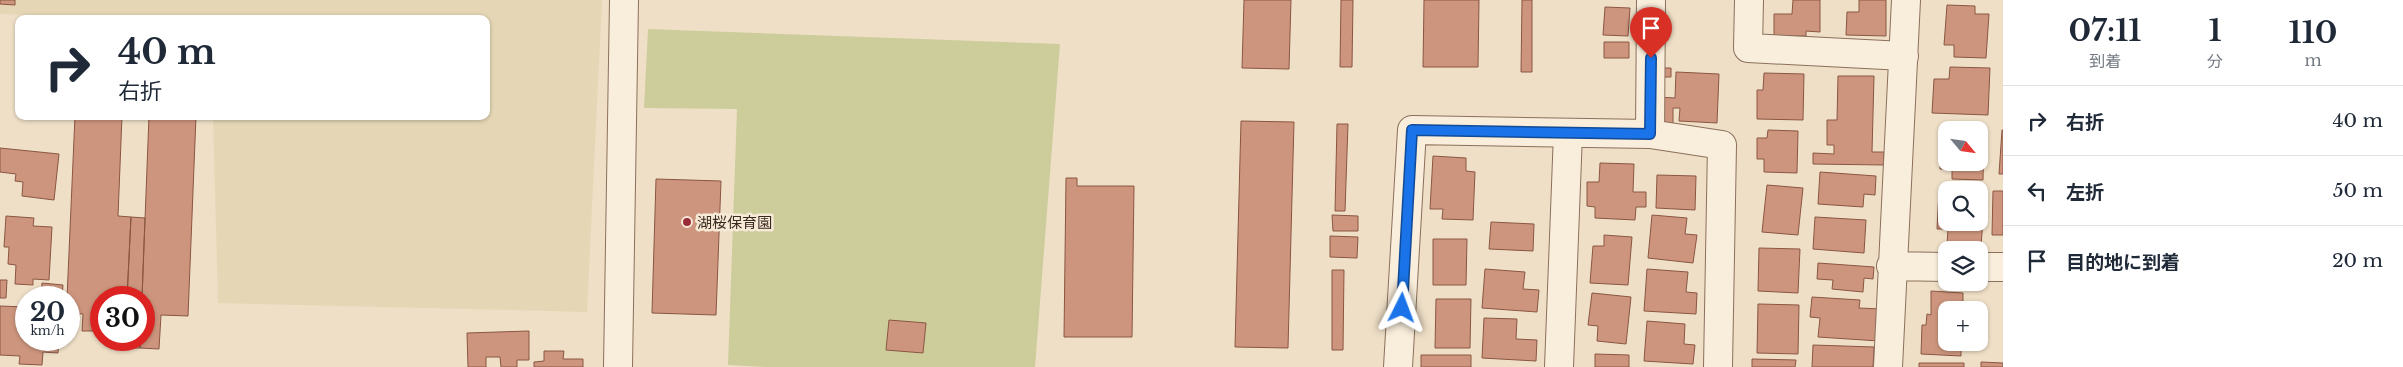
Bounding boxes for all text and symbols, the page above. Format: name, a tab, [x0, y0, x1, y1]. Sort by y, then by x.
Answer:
pin	[1630, 7, 1672, 58]
text: 07:11	[2069, 12, 2141, 49]
text: 1	[2208, 12, 2222, 49]
icon: arrive	[1637, 14, 1665, 42]
text: 110	[2289, 14, 2337, 51]
text: 40 m	[118, 30, 216, 73]
icon: right	[35, 35, 100, 100]
text: m	[2304, 50, 2322, 70]
text: 到着	[2089, 51, 2121, 71]
text: 分	[2207, 51, 2223, 71]
text: 右折	[118, 78, 162, 105]
icon: right	[2023, 107, 2051, 135]
text: 40 m	[2332, 109, 2383, 132]
text: 右折	[2066, 111, 2104, 134]
north arrow	[1938, 121, 1988, 171]
map controls	[1938, 121, 1988, 351]
icon: left	[2023, 177, 2051, 205]
text: 50 m	[2333, 179, 2383, 202]
button: search	[1938, 181, 1988, 231]
text: 左折	[2066, 181, 2104, 204]
place label: 湖桜保育園	[697, 213, 772, 232]
marker: 湖桜保育園	[681, 216, 693, 228]
button: layers	[1938, 241, 1988, 291]
icon: arrive	[2023, 247, 2051, 275]
text: 20 m	[2332, 249, 2383, 272]
text: 目的地に到着	[2066, 251, 2180, 274]
position arrow	[1375, 281, 1427, 333]
speed limit sign: 30	[90, 286, 155, 351]
text: 20	[30, 297, 65, 328]
button: +	[1938, 301, 1988, 351]
text: km/h	[30, 323, 65, 338]

